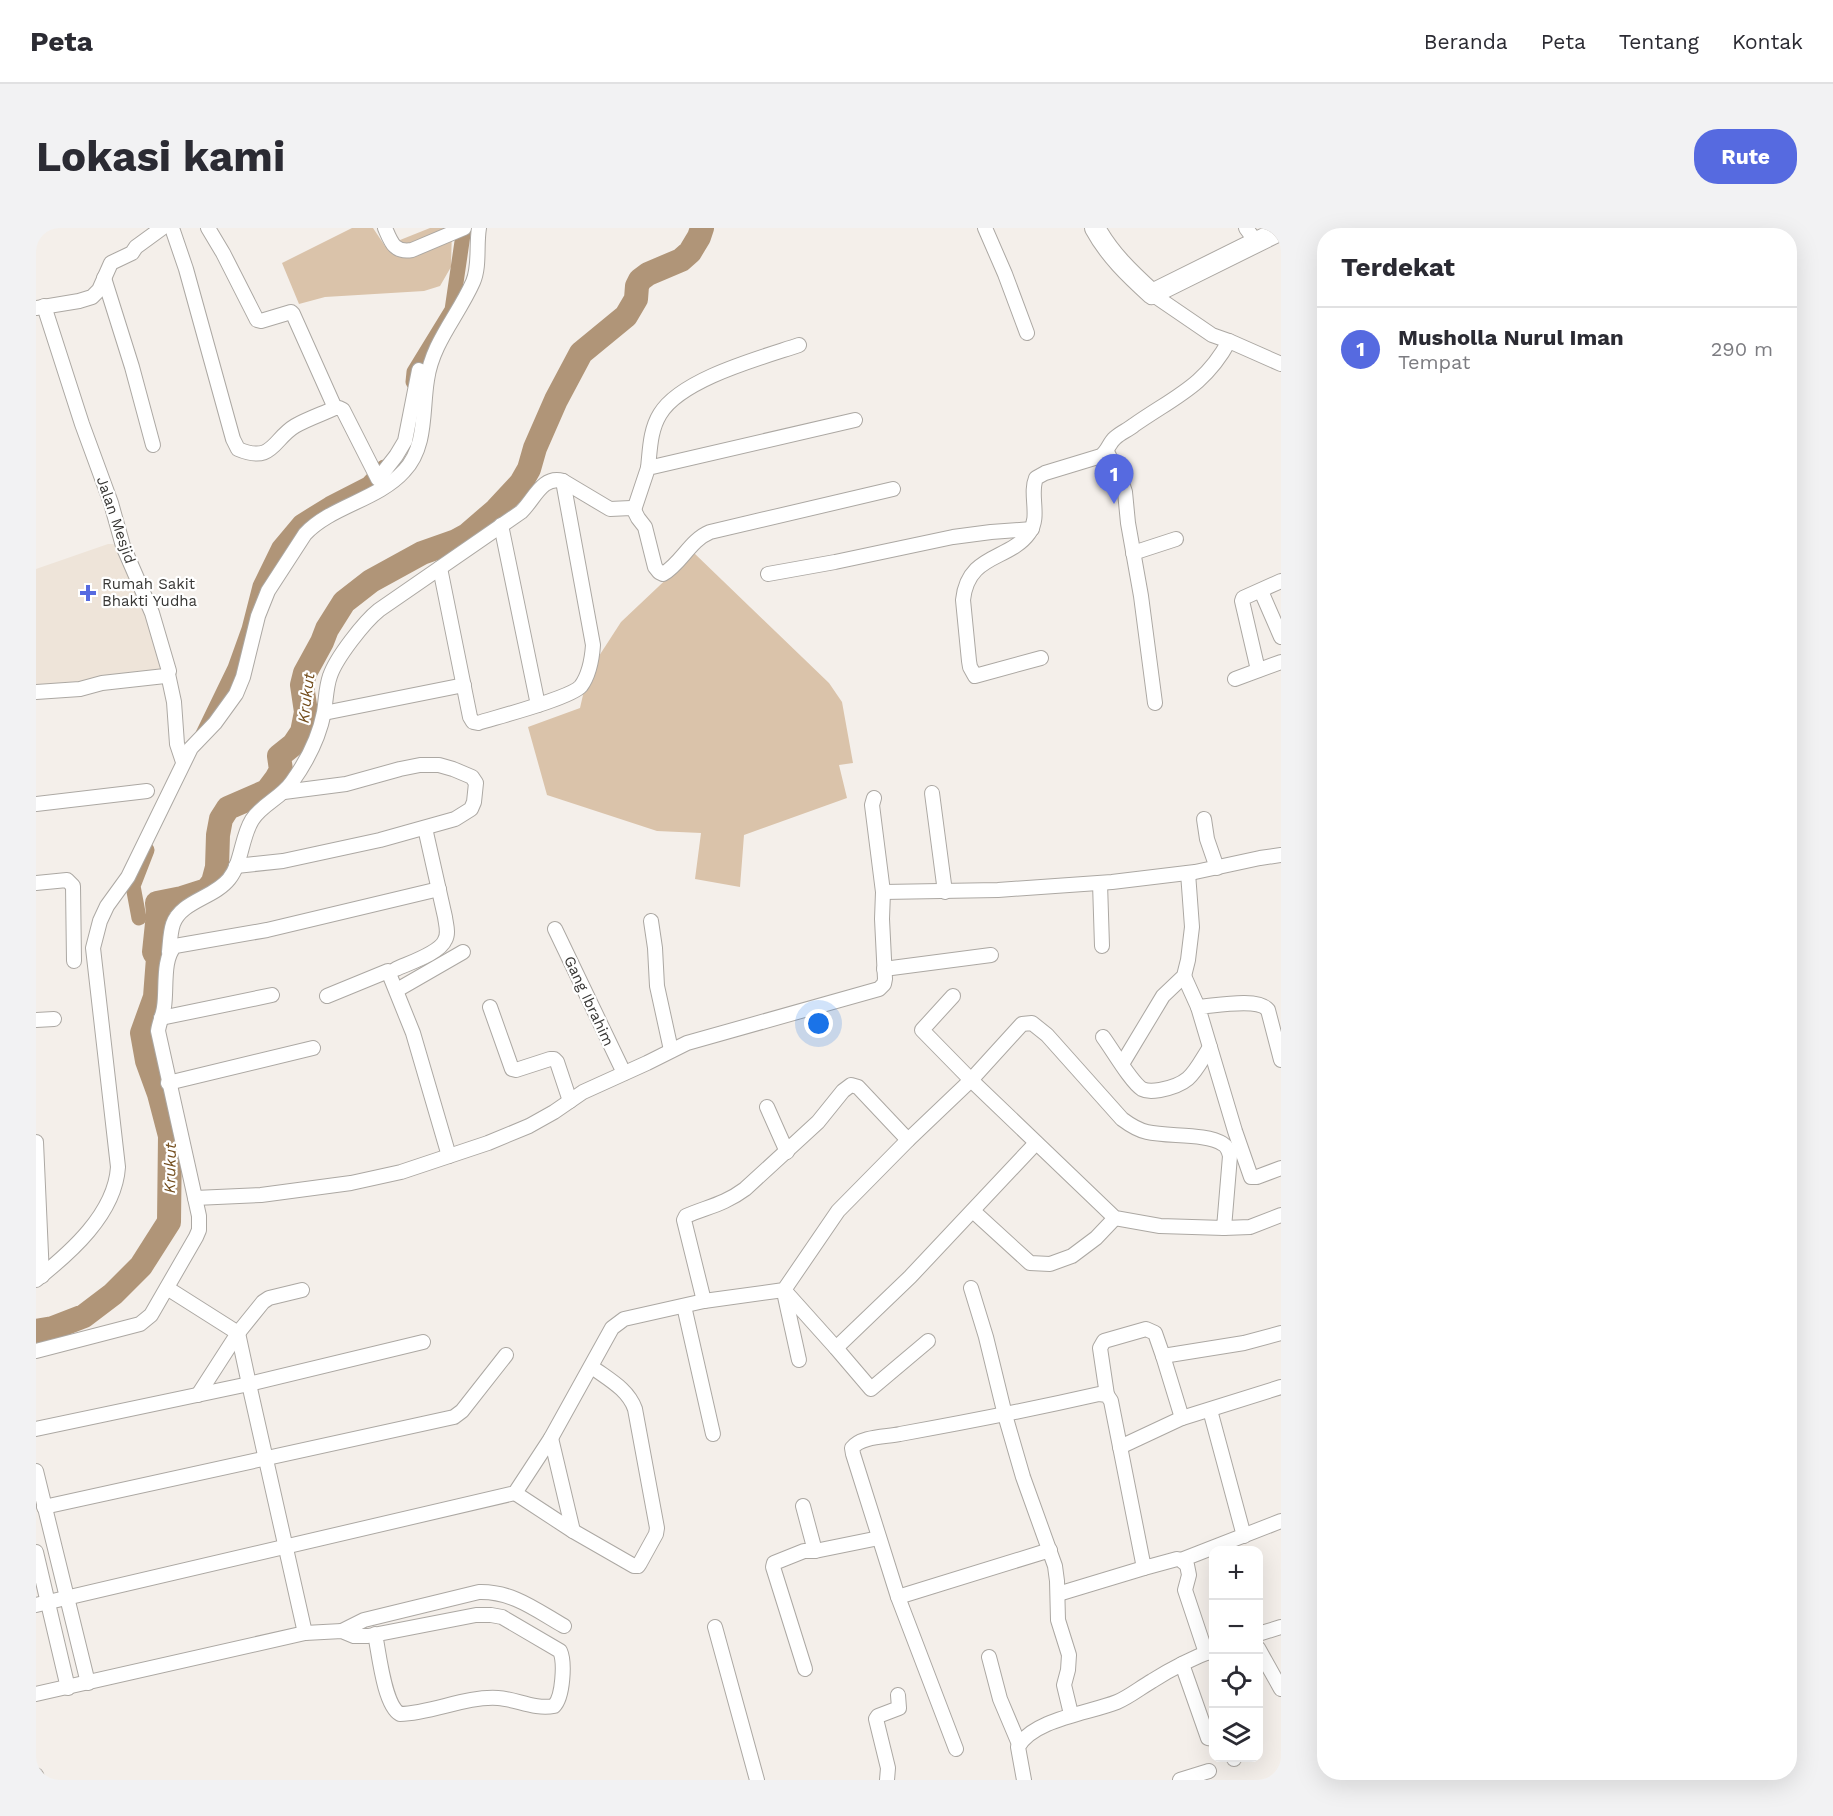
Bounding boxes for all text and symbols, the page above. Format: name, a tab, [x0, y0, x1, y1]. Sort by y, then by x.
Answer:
text: Peta	[30, 25, 93, 58]
text: Beranda	[1424, 29, 1508, 54]
text: Peta	[1541, 29, 1586, 54]
text: Tentang	[1619, 29, 1699, 54]
text: Kontak	[1732, 29, 1803, 54]
button: Rute	[1694, 129, 1797, 184]
text: Lokasi kami	[36, 132, 285, 181]
text: Terdekat	[1341, 252, 1455, 282]
text: Musholla Nurul Iman	[1398, 325, 1624, 350]
text: 1	[1356, 337, 1365, 361]
text: 290 m	[1711, 337, 1773, 361]
text: Tempat	[1398, 350, 1470, 374]
pin: 1	[1094, 454, 1134, 504]
street label: Jalan Mesjid	[93, 474, 139, 566]
place label: Rumah Sakit Bhakti Yudha	[102, 575, 198, 610]
marker: Rumah Sakit Bhakti Yudha	[79, 584, 97, 602]
water label: Krukut	[293, 671, 319, 724]
street label: Gang Ibrahim	[560, 953, 618, 1049]
your location	[804, 1009, 833, 1038]
water label: Krukut	[160, 1142, 180, 1193]
map controls	[1209, 1546, 1263, 1762]
button: +	[1209, 1546, 1263, 1600]
button: −	[1209, 1600, 1263, 1654]
button: locate	[1209, 1654, 1263, 1708]
button: layers	[1209, 1708, 1263, 1762]

